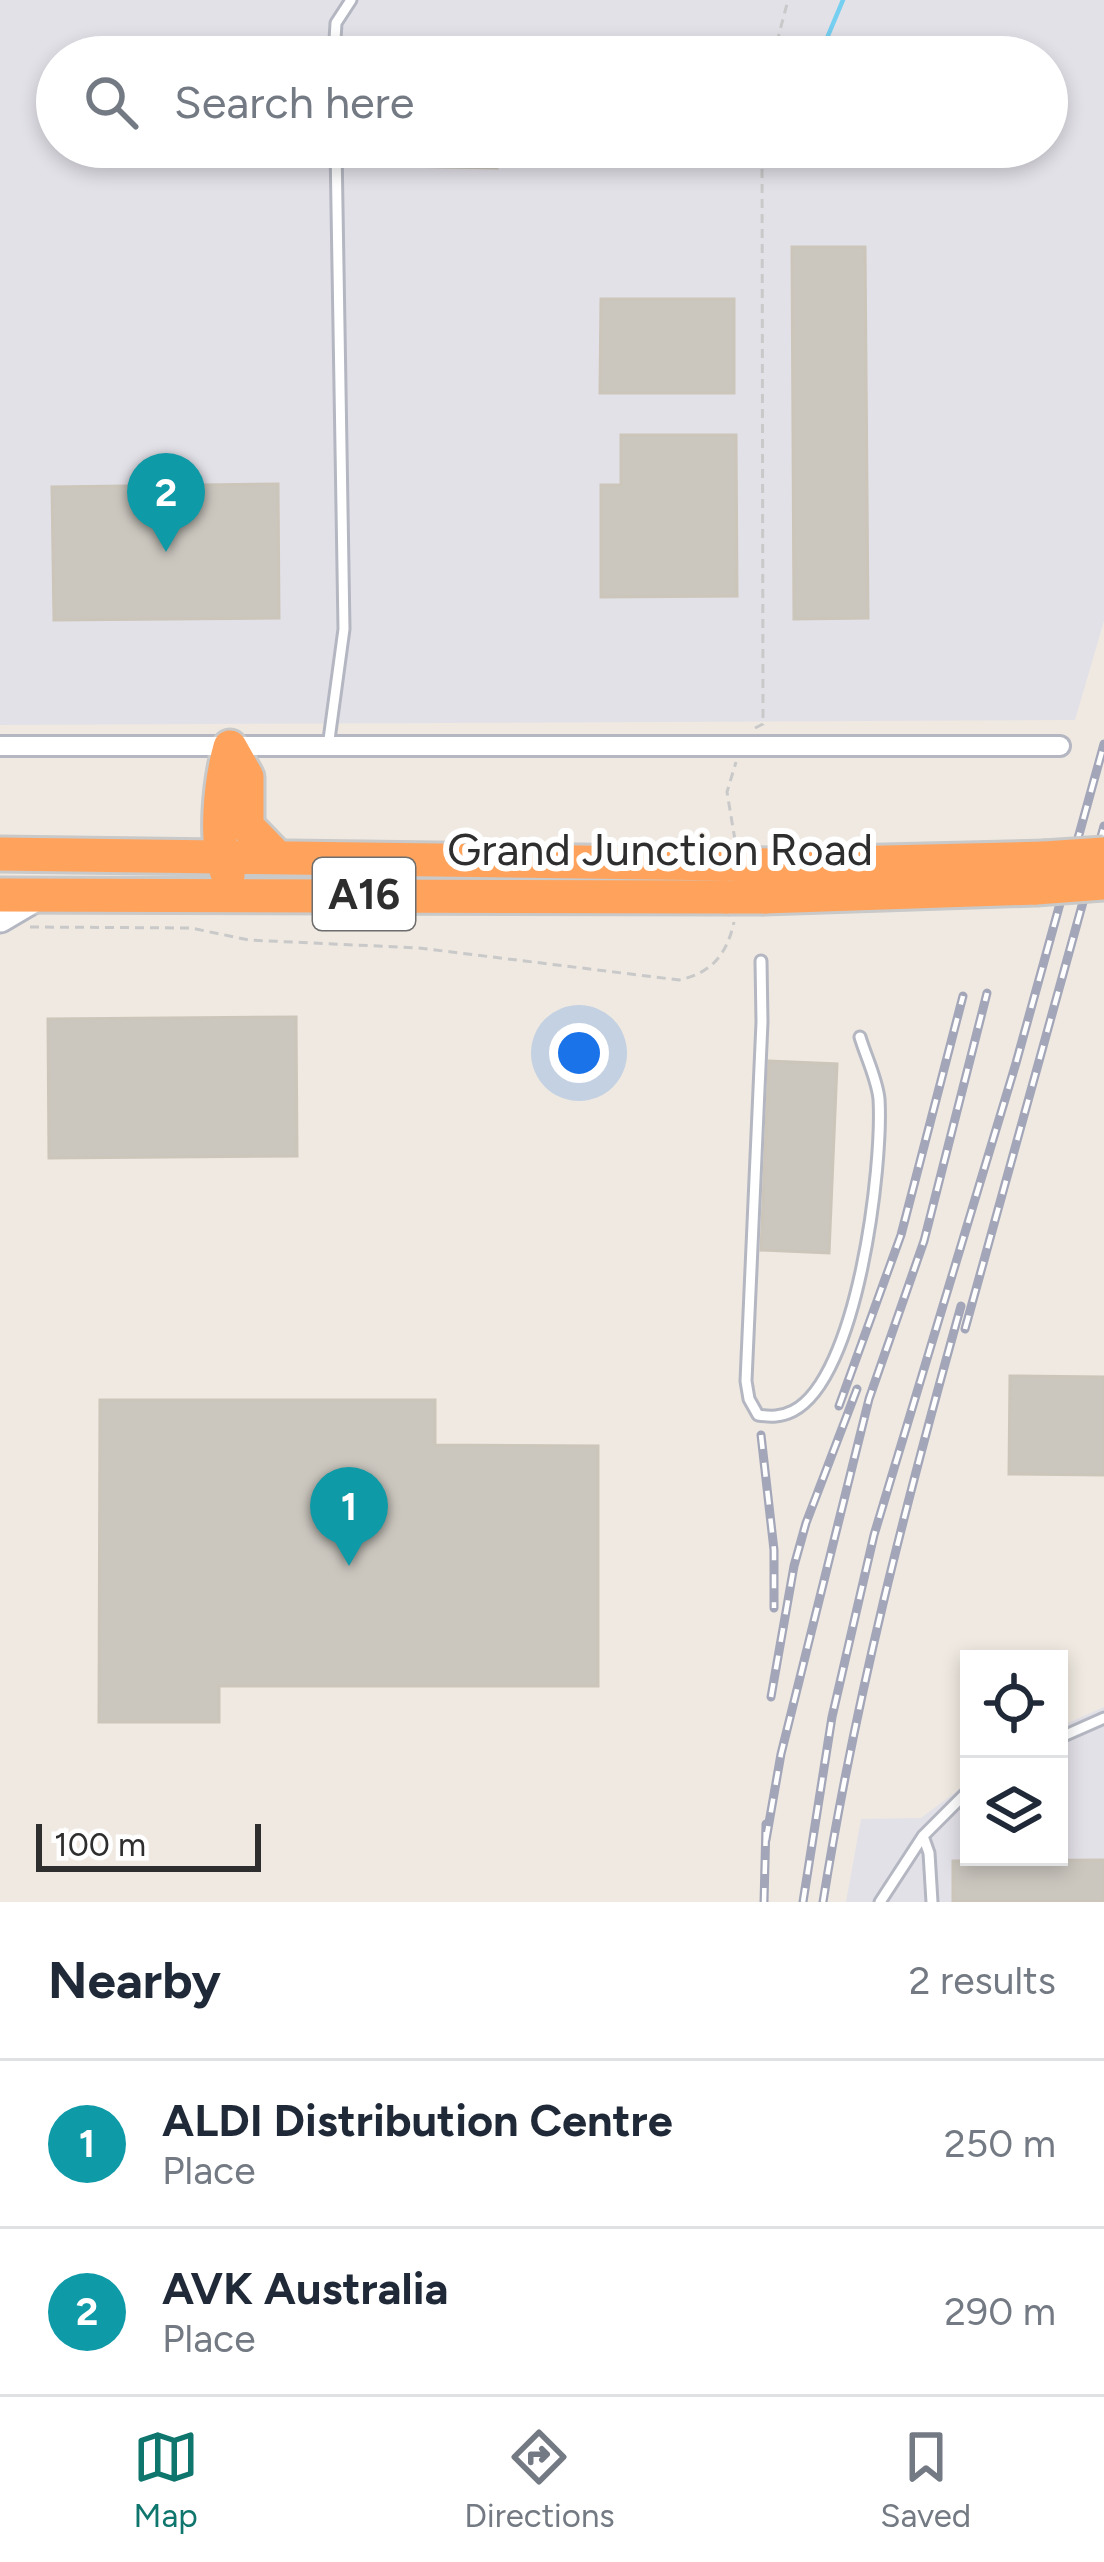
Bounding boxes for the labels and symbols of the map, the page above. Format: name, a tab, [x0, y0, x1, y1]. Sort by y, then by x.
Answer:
pin: 2	[127, 453, 205, 552]
street label: Grand Junction Road	[447, 822, 873, 876]
road number: A16	[313, 858, 415, 930]
your location	[549, 1023, 609, 1083]
pin: 1	[310, 1467, 388, 1566]
scale bar	[36, 1818, 261, 1871]

